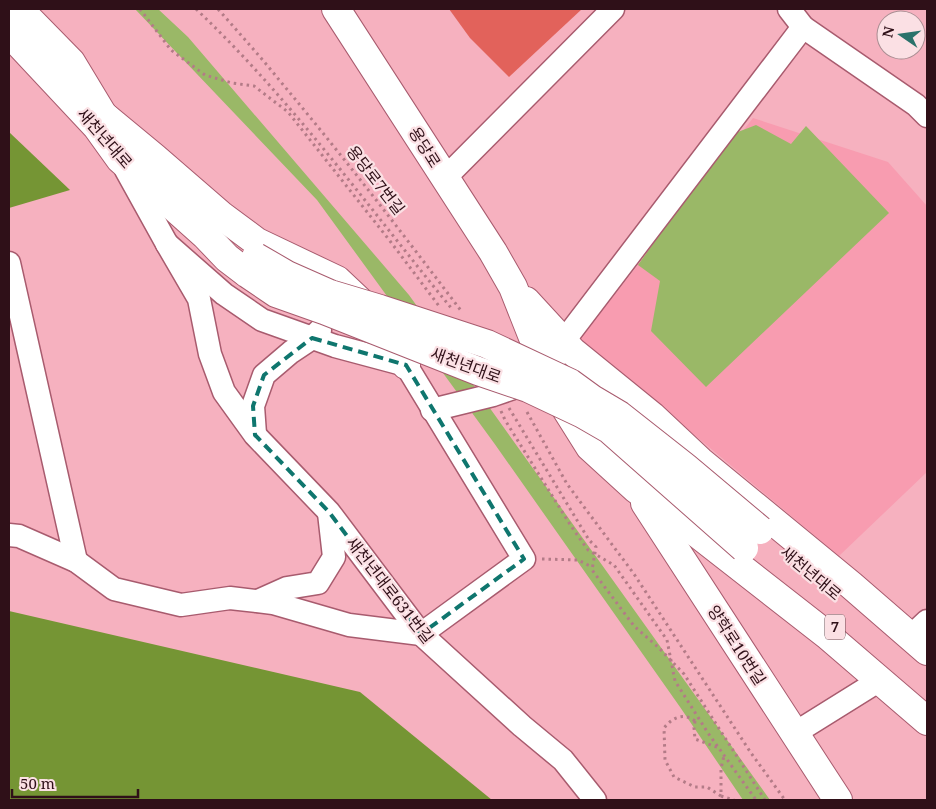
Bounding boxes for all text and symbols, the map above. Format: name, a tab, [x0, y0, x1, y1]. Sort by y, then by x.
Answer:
north arrow	[876, 10, 926, 60]
text: N	[877, 24, 898, 39]
street label: 새천년대로	[73, 103, 138, 173]
street label: 용당로	[404, 122, 446, 172]
street label: 용당로7번길	[342, 141, 410, 219]
street label: 새천년대로	[428, 342, 505, 388]
street label: 새천년대로631번길	[341, 532, 439, 648]
street label: 새천년대로	[776, 541, 846, 605]
street label: 양학로10번길	[703, 601, 771, 689]
road number: 7	[825, 614, 845, 640]
scale bar	[12, 766, 139, 798]
text: 50 m	[20, 773, 55, 793]

